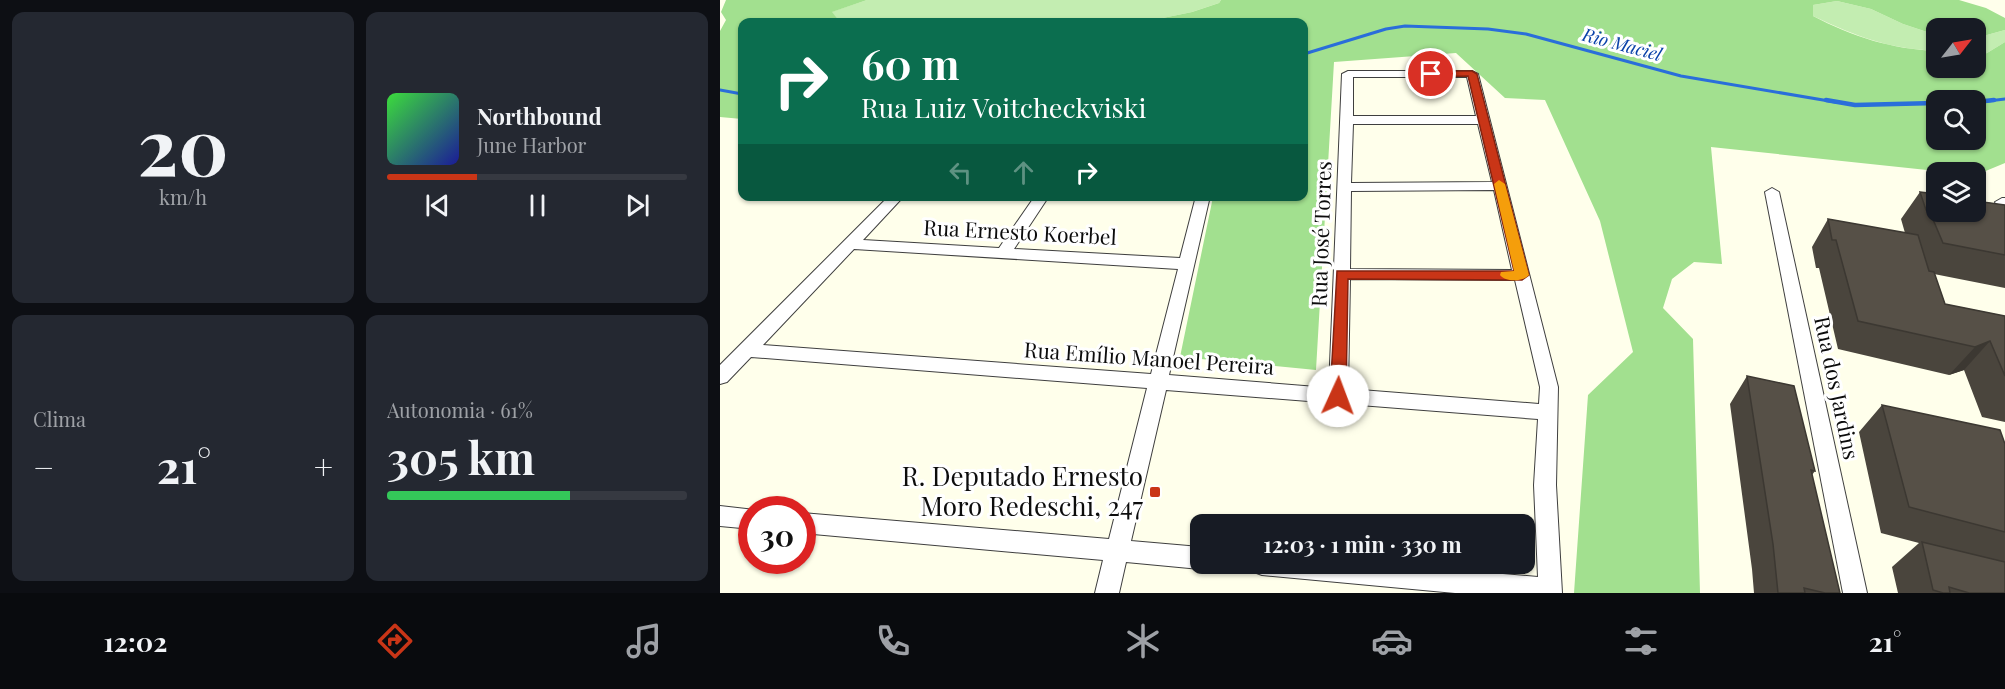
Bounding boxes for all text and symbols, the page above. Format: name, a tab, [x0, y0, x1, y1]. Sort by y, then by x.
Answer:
north arrow	[1926, 18, 1986, 78]
map controls	[1926, 18, 1986, 222]
water label: Rio Maciel	[1579, 22, 1666, 66]
text: 60 m	[861, 35, 959, 91]
icon: right	[762, 42, 840, 120]
pin	[1405, 48, 1456, 99]
icon: arrive	[1414, 57, 1447, 90]
text: Rua Luiz Voitcheckviski	[861, 89, 1146, 125]
button: search	[1926, 90, 1986, 150]
text: 20	[137, 92, 229, 196]
text: Northbound	[477, 101, 602, 131]
text: June Harbor	[477, 131, 587, 158]
icon: left	[944, 156, 977, 189]
icon: ahead	[1007, 156, 1040, 189]
icon: right	[1070, 156, 1103, 189]
street label: Rua José Torres	[1303, 161, 1337, 307]
button: layers	[1926, 162, 1986, 222]
text: km/h	[159, 183, 207, 210]
icon: previous	[421, 189, 454, 222]
icon: pause	[521, 189, 554, 222]
icon: next	[621, 189, 654, 222]
street label: Rua Ernesto Koerbel	[923, 212, 1117, 250]
street label: Rua dos Jardins	[1809, 313, 1867, 462]
street label: Rua Emílio Manoel Pereira	[1023, 334, 1276, 380]
position arrow	[1306, 364, 1370, 428]
text: Autonomia · 61%	[387, 396, 533, 423]
text: Clima	[33, 405, 86, 432]
text: 305 km	[387, 426, 535, 486]
text: 21°	[157, 435, 211, 495]
text: −	[33, 444, 54, 488]
text: +	[314, 444, 333, 488]
place label: R. Deputado Ernesto Moro Redeschi, 247	[902, 458, 1143, 523]
marker: R. Deputado Ernesto Moro Redeschi, 247	[1148, 485, 1162, 499]
speed limit sign: 30	[738, 496, 816, 574]
text: 12:03 · 1 min · 330 m	[1263, 529, 1462, 559]
icon: directions	[374, 620, 416, 662]
icon: music	[623, 620, 665, 662]
icon: phone	[872, 620, 914, 662]
icon: climate	[1122, 620, 1164, 662]
icon: car	[1371, 620, 1413, 662]
icon: filters	[1620, 620, 1662, 662]
text: 12:02	[104, 623, 167, 659]
text: 21°	[1869, 623, 1901, 659]

